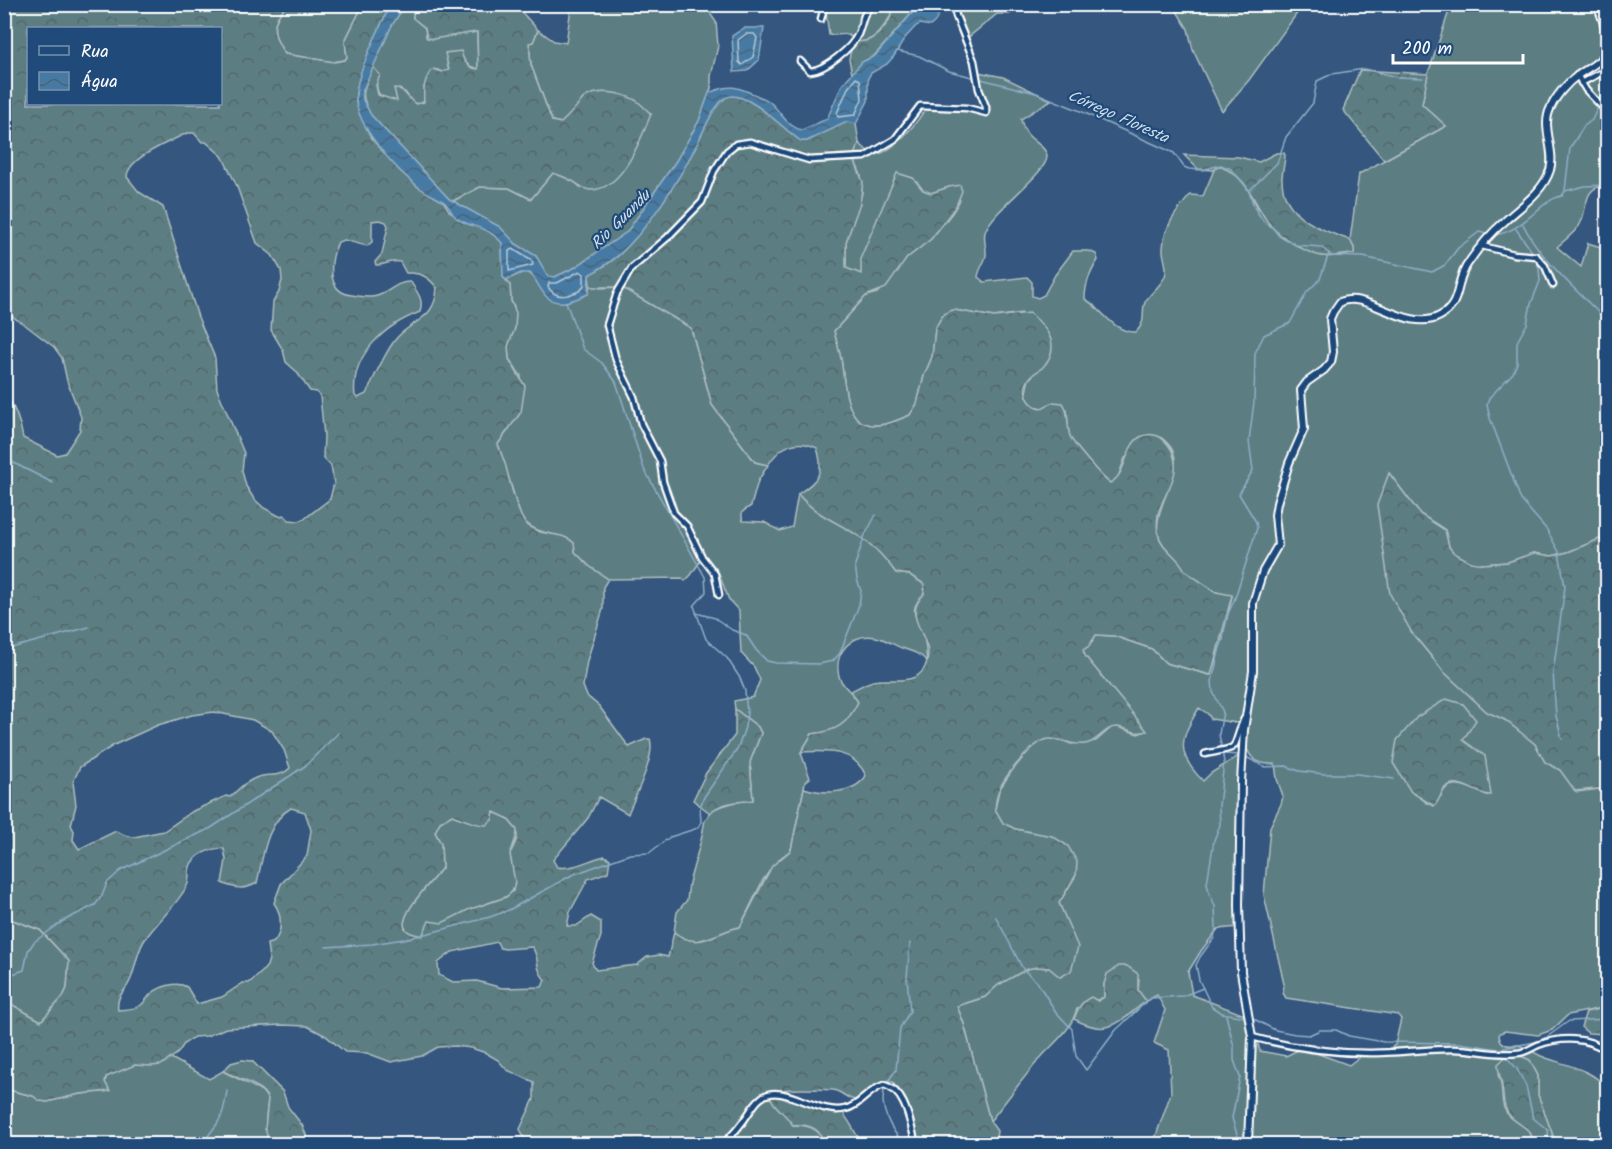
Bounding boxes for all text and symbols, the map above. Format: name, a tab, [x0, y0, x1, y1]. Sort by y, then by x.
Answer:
legend	[27, 27, 222, 105]
scale bar	[1393, 27, 1524, 65]
text: 200 m	[1402, 35, 1452, 64]
text: Rua	[81, 38, 109, 67]
text: Água	[81, 68, 118, 97]
water label: Córrego Floresta	[1063, 84, 1174, 151]
water label: Rio Guandu	[585, 183, 658, 256]

